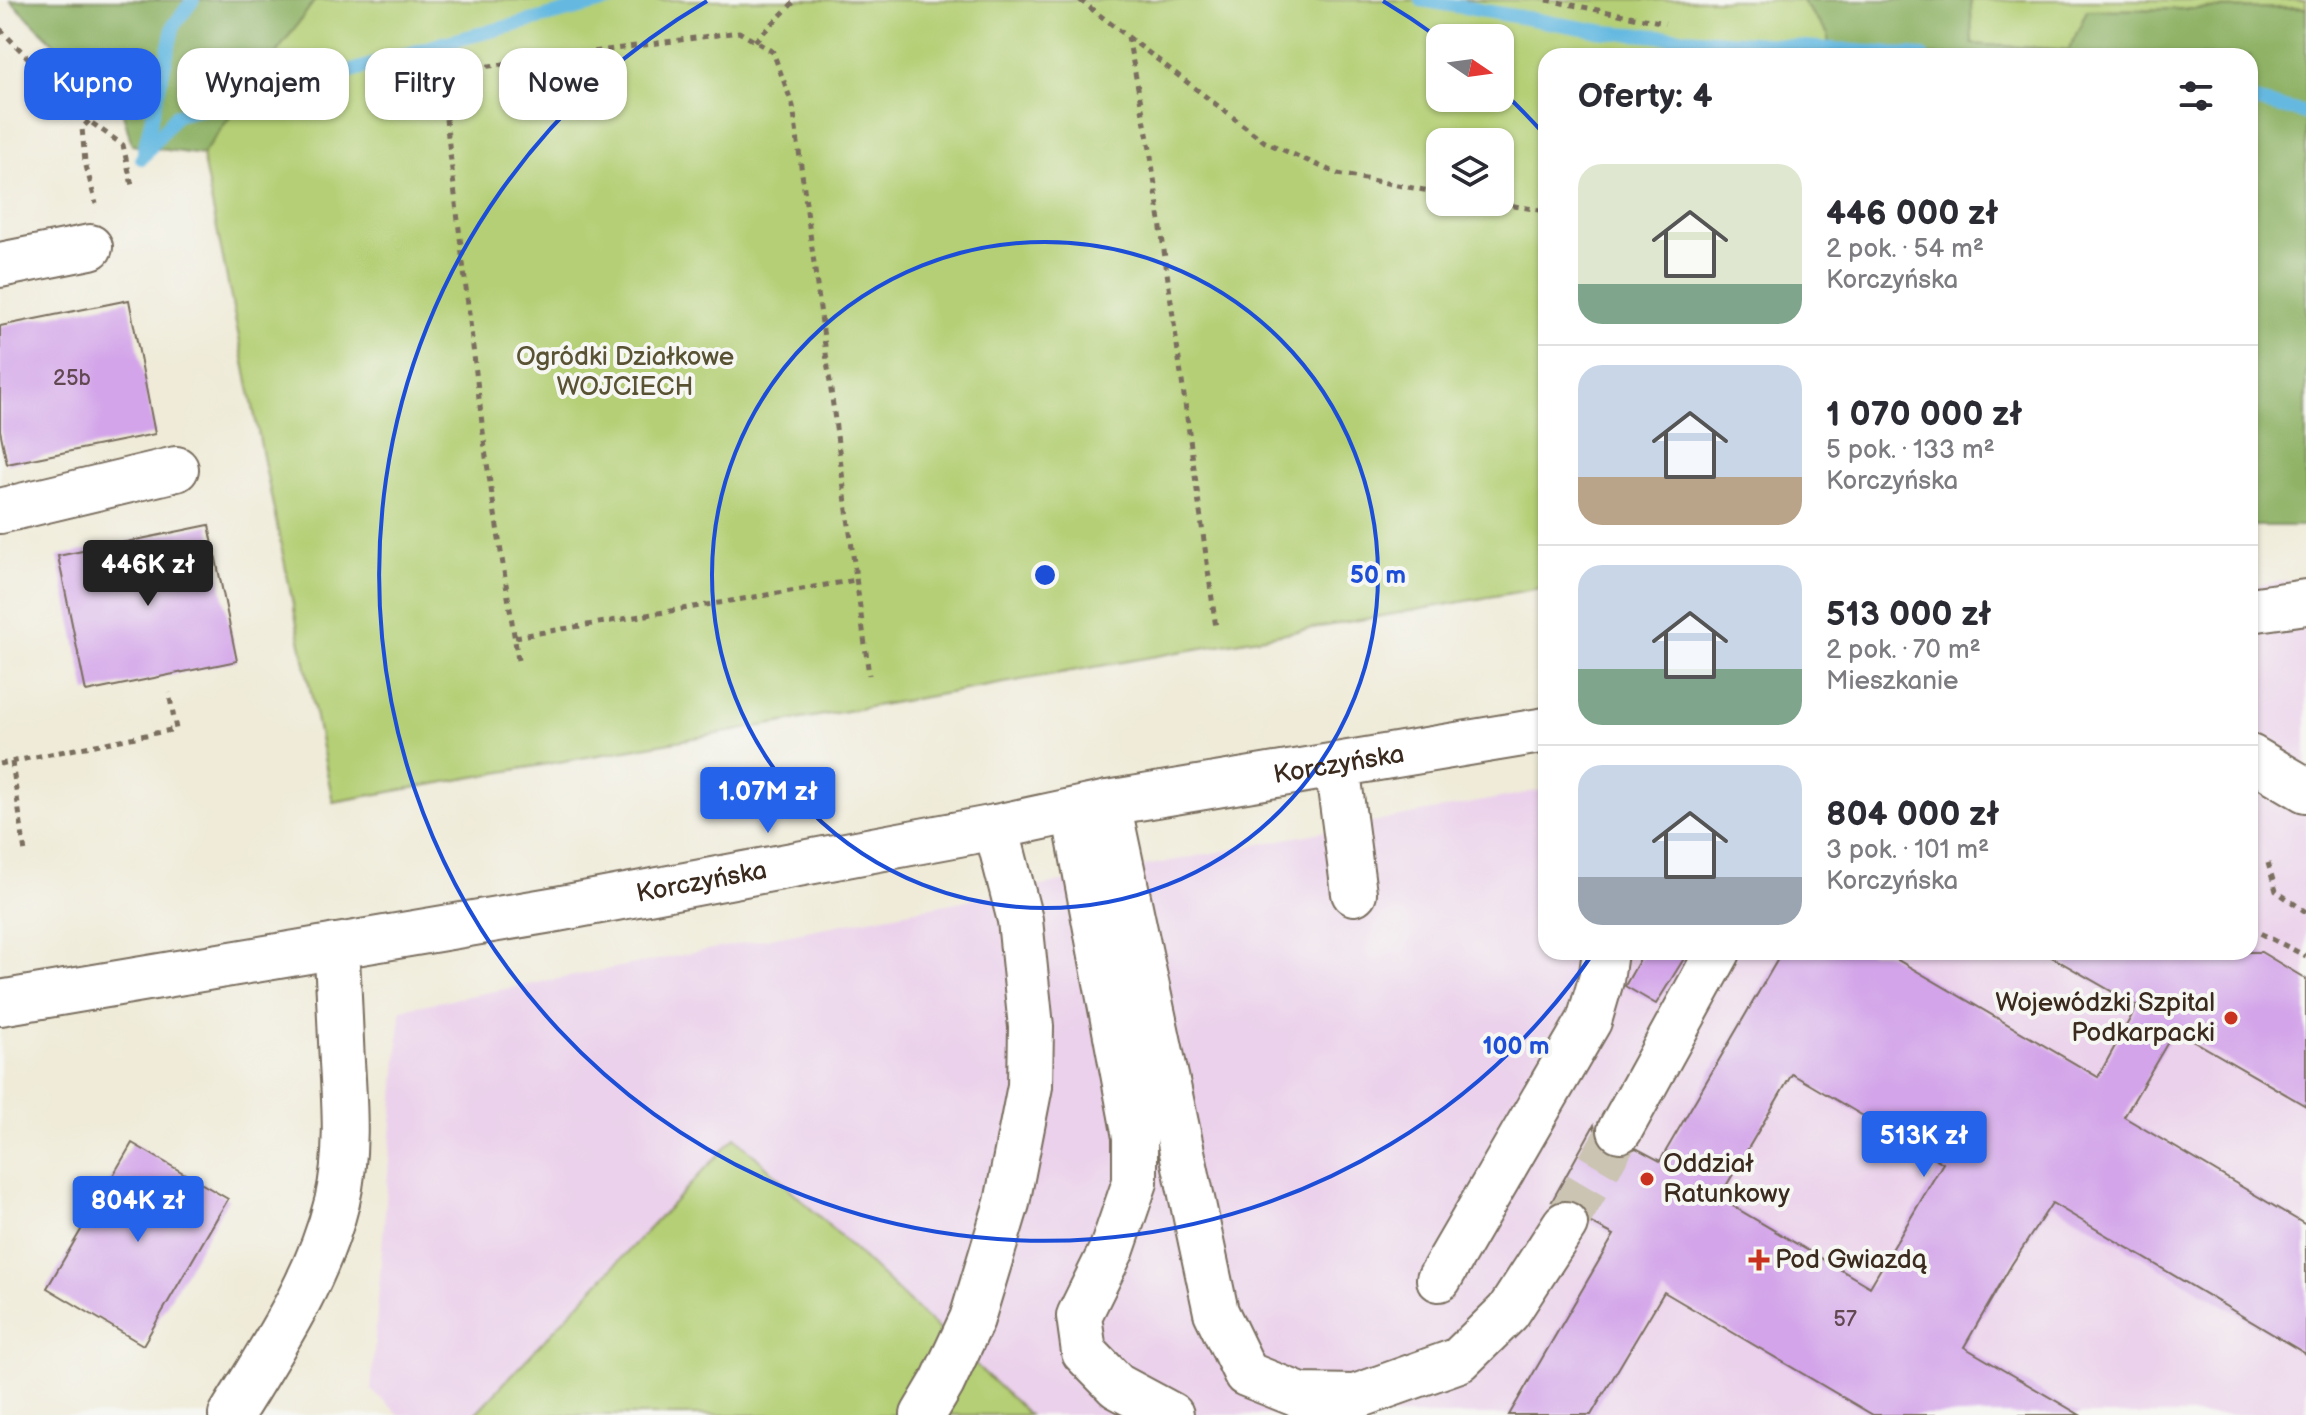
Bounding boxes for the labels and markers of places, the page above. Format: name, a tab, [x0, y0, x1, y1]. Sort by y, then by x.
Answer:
pin: 446K zł	[74, 540, 222, 608]
centre of rings	[1031, 561, 1059, 589]
pin: 1.07M zł	[685, 767, 851, 835]
place label: Wojewódzki Szpital Podkarpacki	[1995, 988, 2215, 1049]
marker: Wojewódzki Szpital Podkarpacki	[2222, 1009, 2240, 1027]
pin: 513K zł	[1850, 1111, 1998, 1179]
place label: Oddział Ratunkowy	[1663, 1149, 1790, 1210]
marker: Oddział Ratunkowy	[1638, 1170, 1656, 1188]
pin: 804K zł	[64, 1176, 212, 1244]
place label: Pod Gwiazdą	[1775, 1245, 1928, 1276]
marker: Pod Gwiazdą	[1750, 1251, 1768, 1269]

